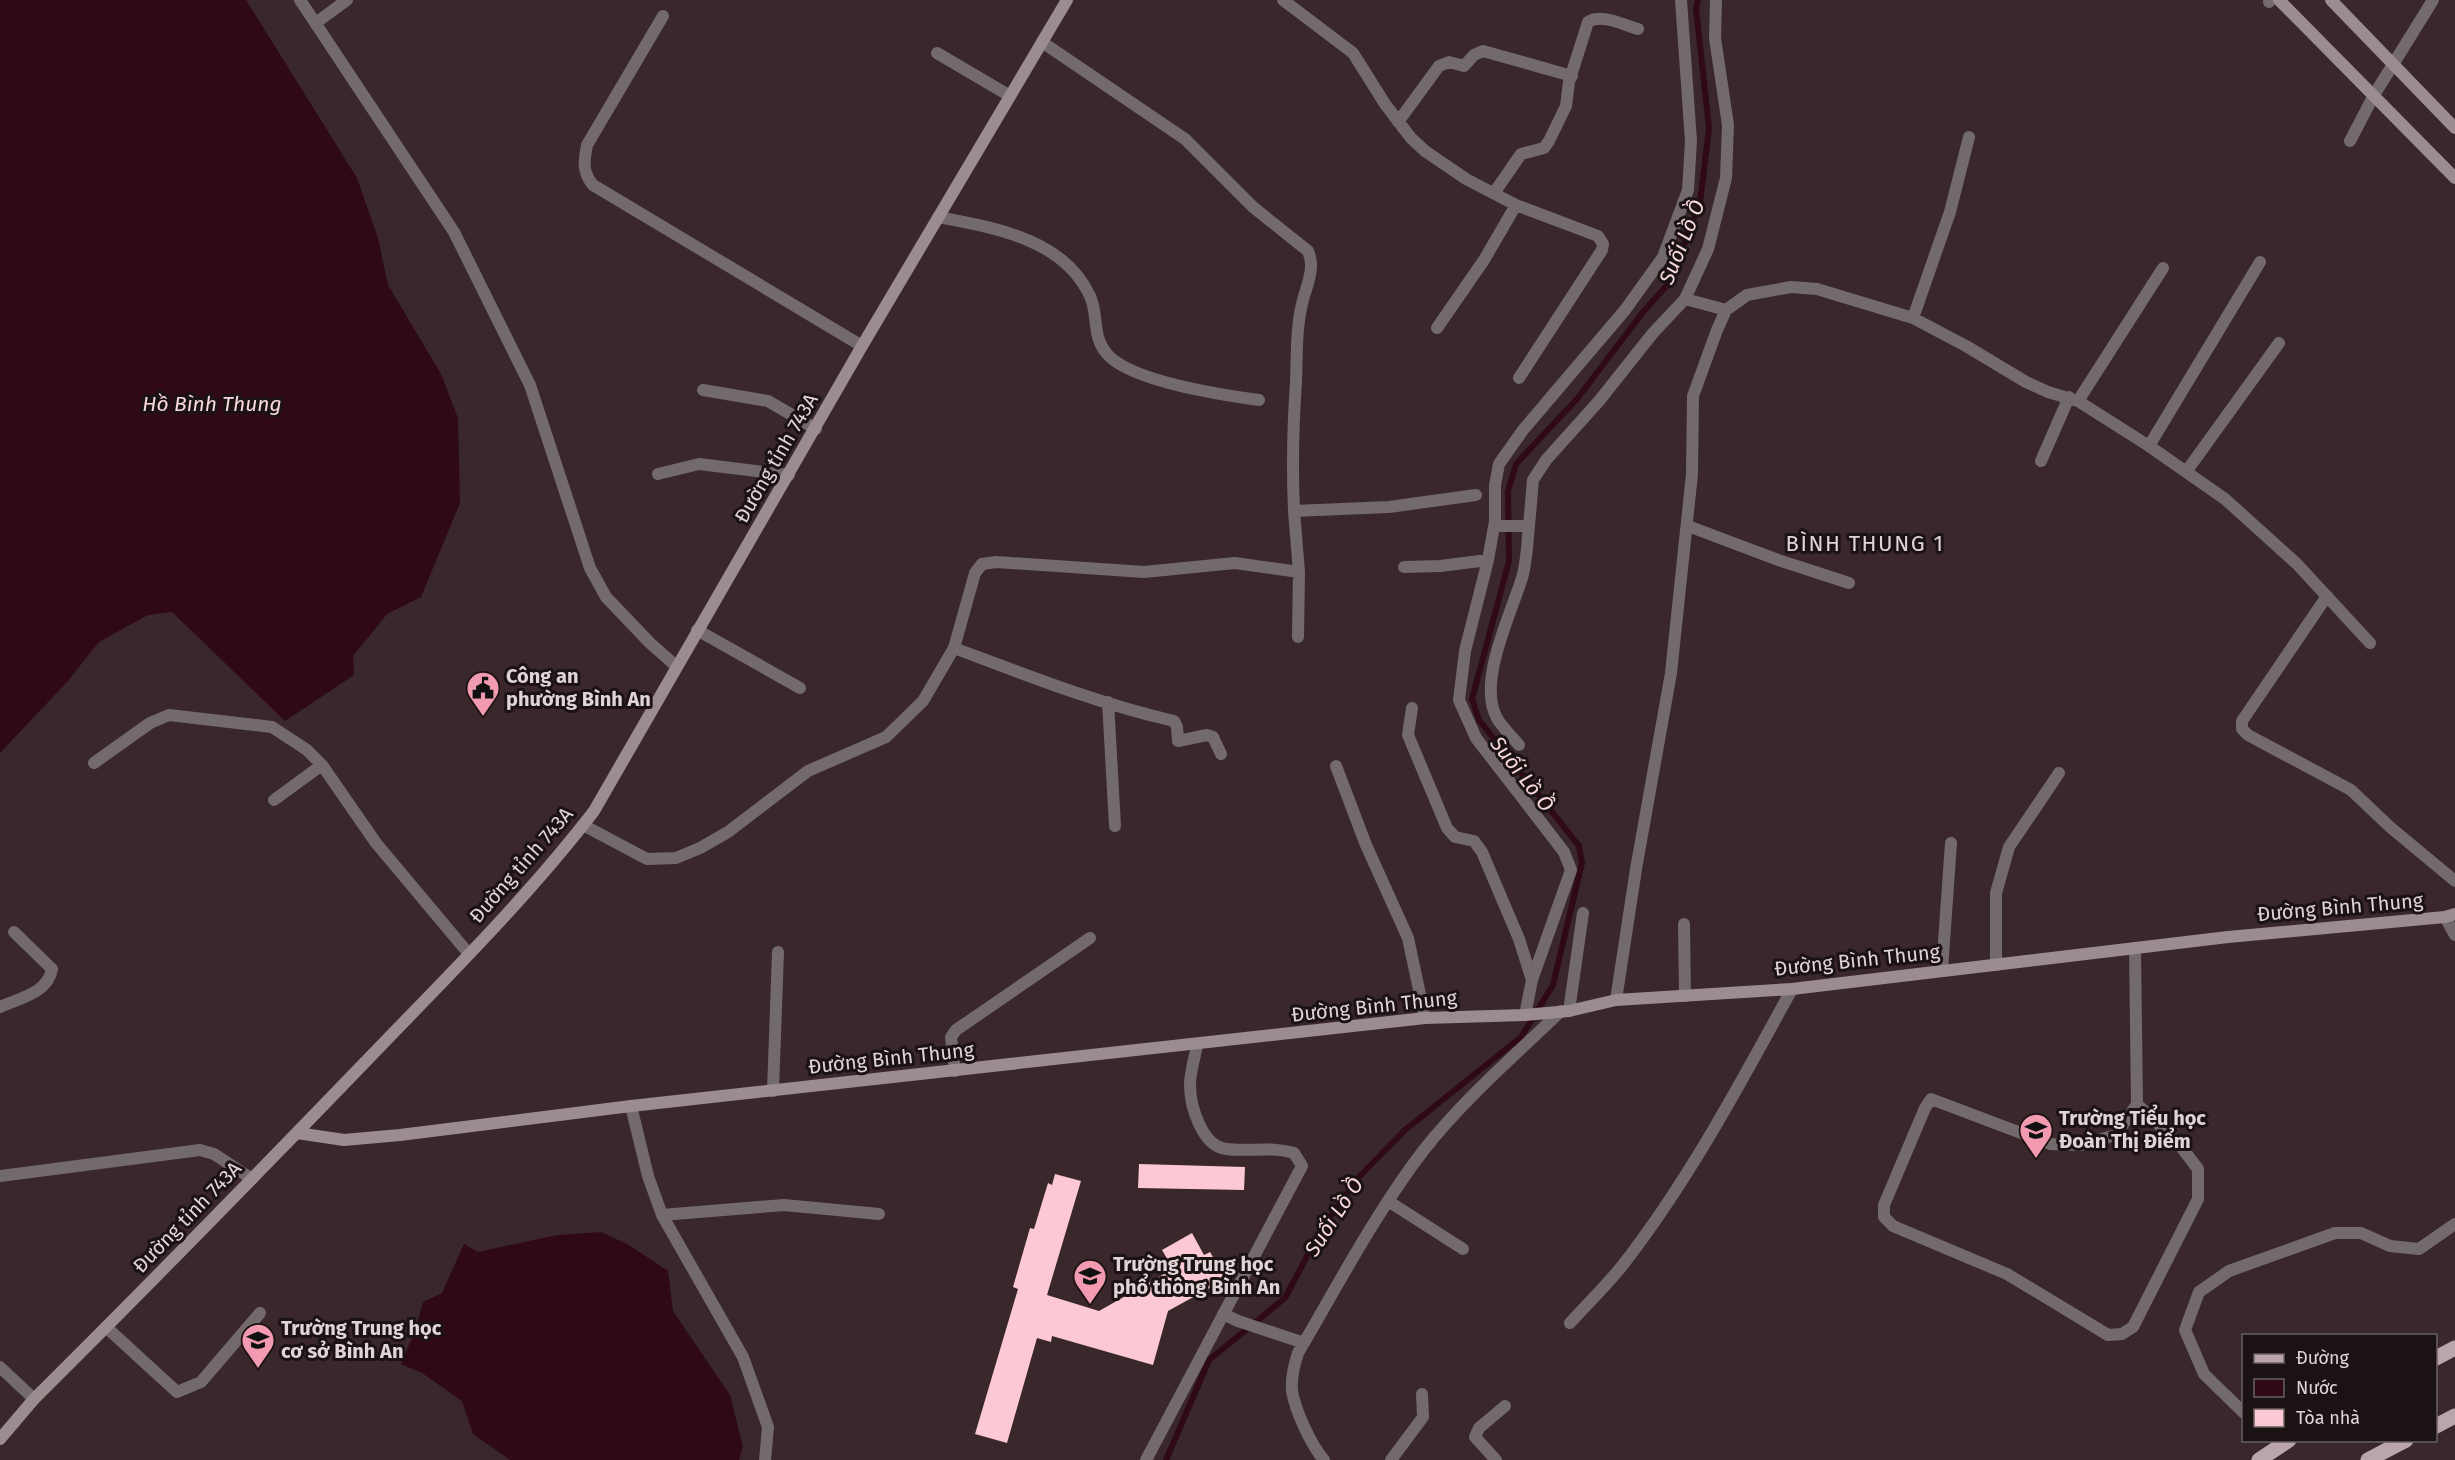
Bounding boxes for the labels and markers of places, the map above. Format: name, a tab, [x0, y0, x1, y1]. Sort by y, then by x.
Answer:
place label: Công an phường Bình An	[506, 664, 651, 711]
public building icon: Công an phường Bình An	[465, 670, 501, 717]
place label: Trường Tiểu học Đoàn Thị Điểm	[2059, 1104, 2206, 1153]
school or university icon: Trường Tiểu học Đoàn Thị Điểm	[2018, 1112, 2054, 1159]
place label: Trường Trung học phổ thông Bình An	[1113, 1252, 1280, 1299]
school or university icon: Trường Trung học phổ thông Bình An	[1072, 1258, 1108, 1305]
place label: Trường Trung học cơ sở Bình An	[281, 1316, 442, 1363]
school or university icon: Trường Trung học cơ sở Bình An	[240, 1322, 276, 1369]

